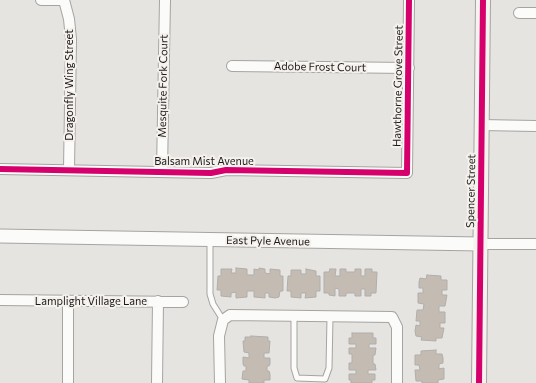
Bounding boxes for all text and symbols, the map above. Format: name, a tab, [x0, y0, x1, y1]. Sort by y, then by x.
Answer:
street label: Hawthorne Grove Street	[390, 25, 406, 147]
street label: Dragonfly Wing Street	[62, 29, 76, 141]
street label: Mesquite Fork Court	[155, 34, 171, 138]
street label: Adobe Frost Court	[274, 60, 366, 74]
street label: Balsam Mist Avenue	[154, 154, 254, 168]
street label: Spencer Street	[464, 154, 478, 228]
street label: East Pyle Avenue	[226, 234, 310, 248]
street label: Lamplight Village Lane	[35, 294, 147, 308]

